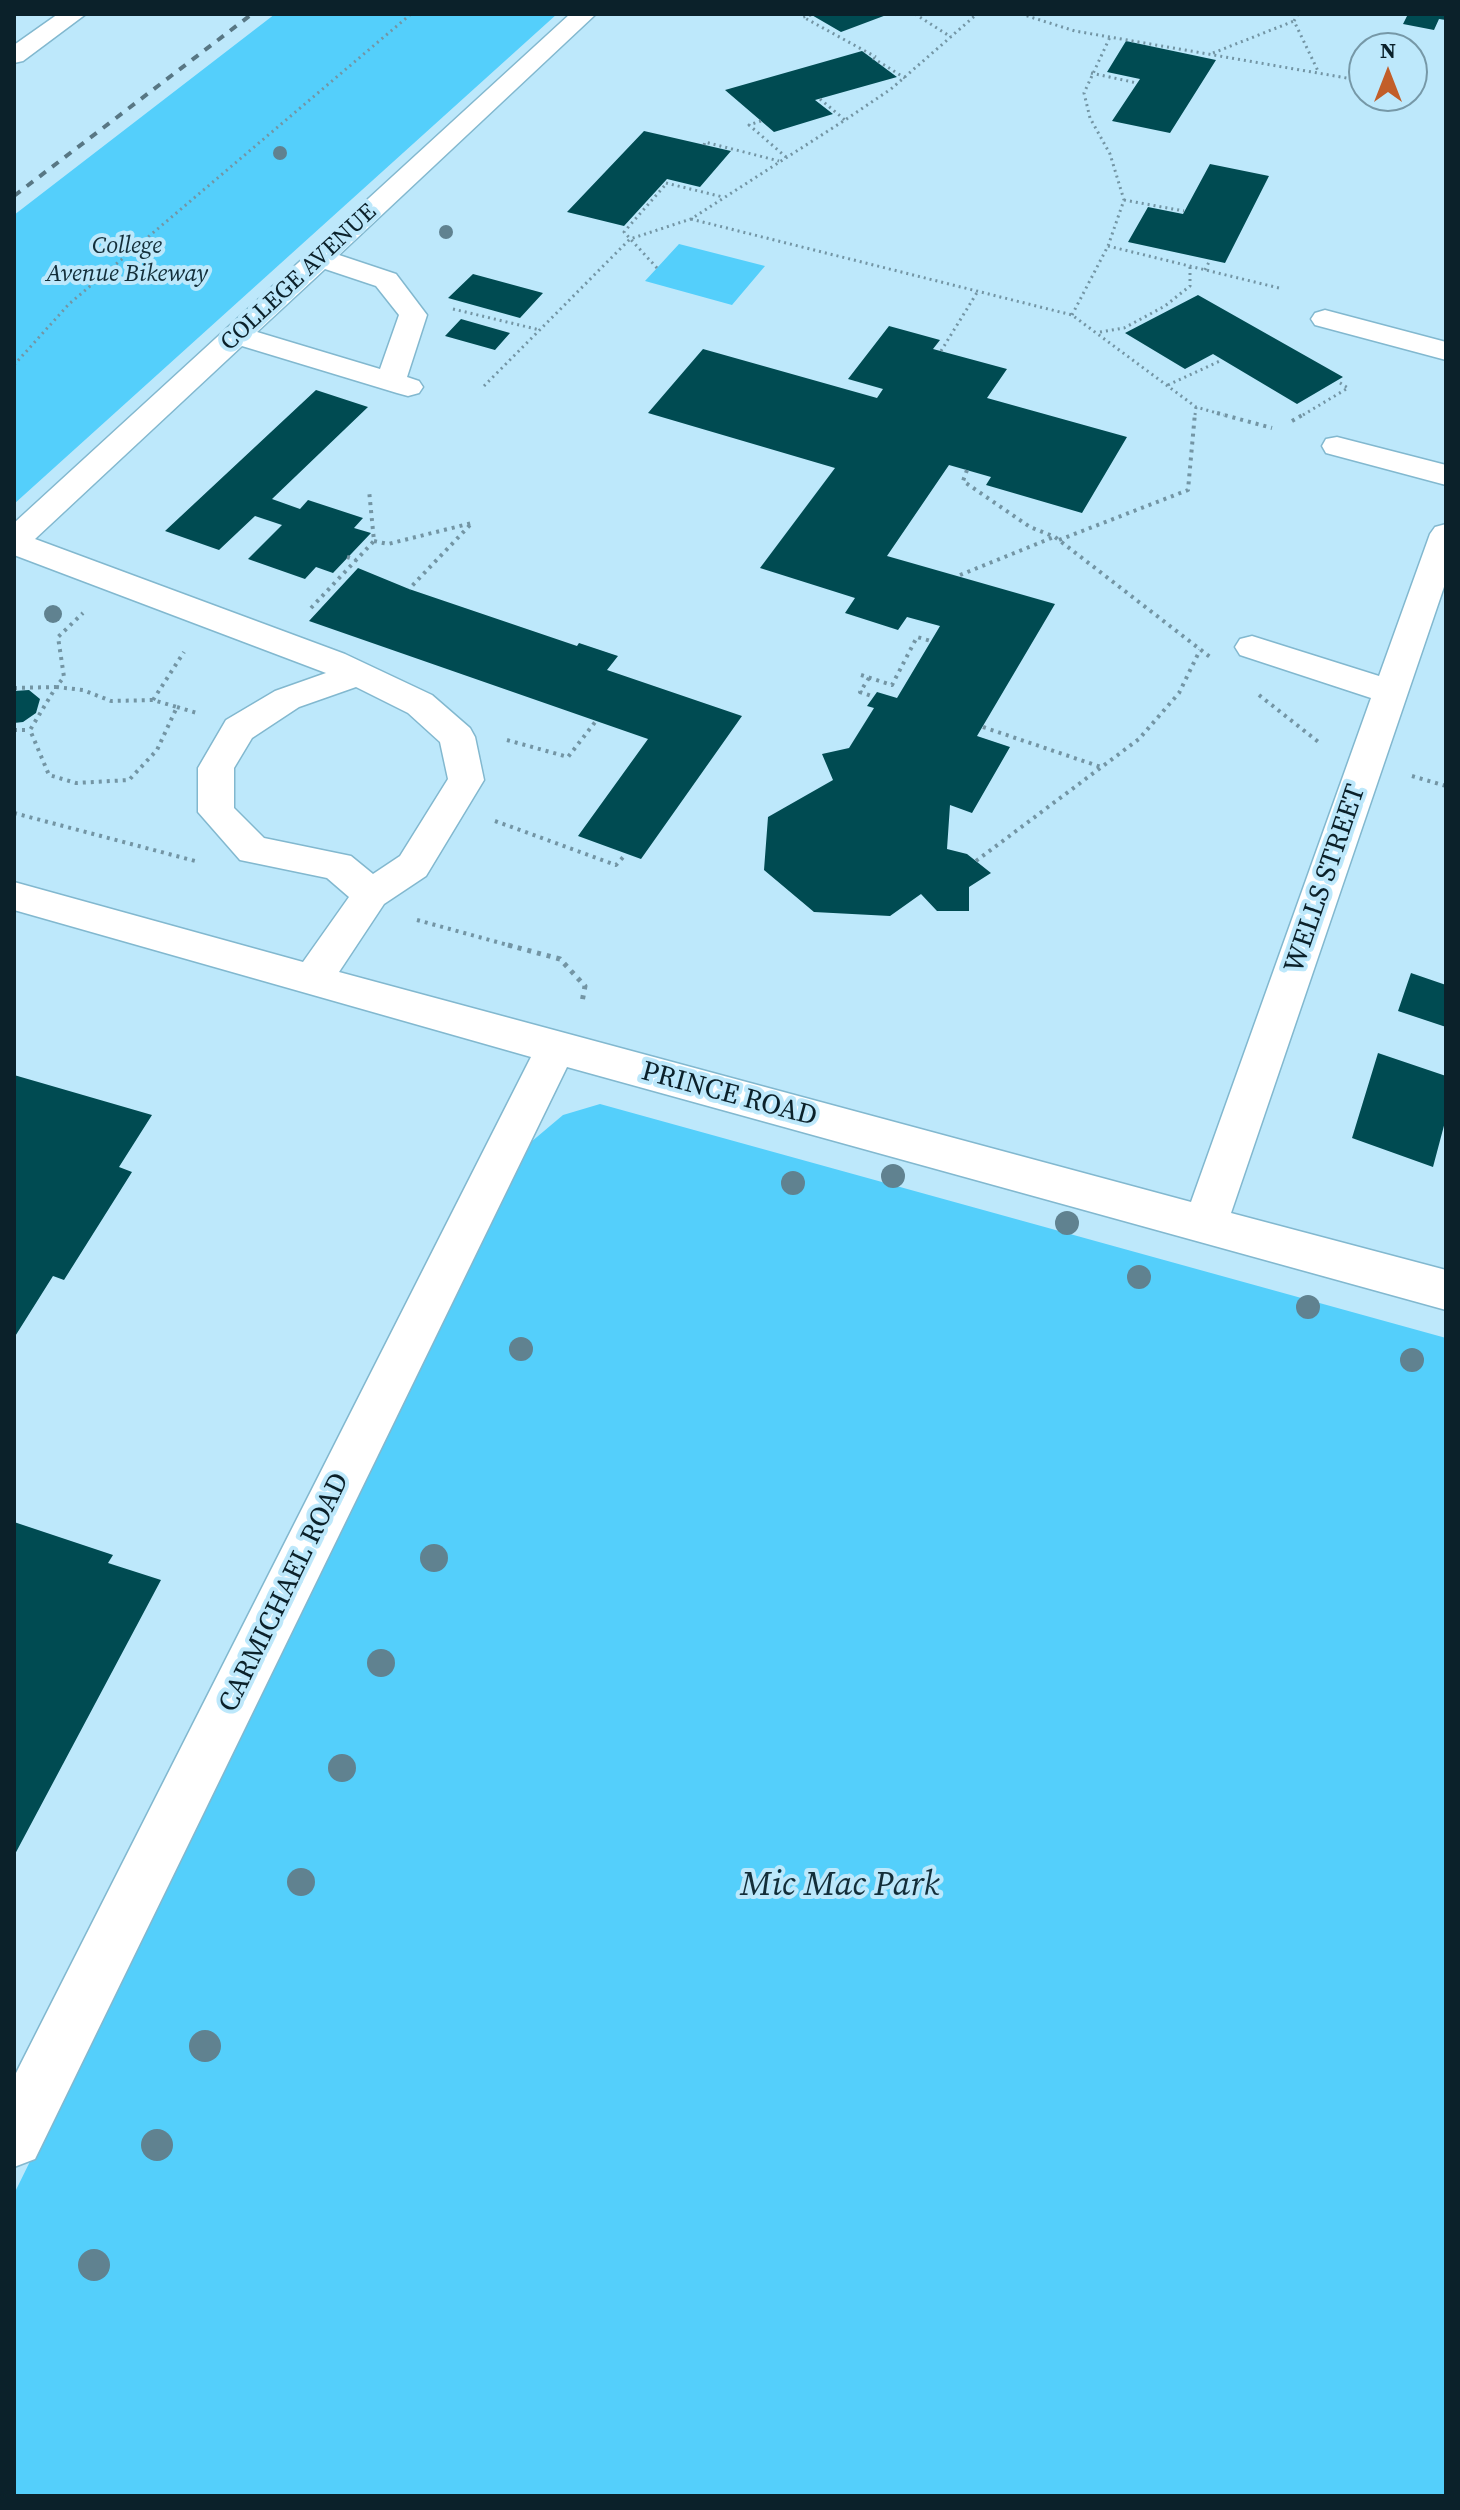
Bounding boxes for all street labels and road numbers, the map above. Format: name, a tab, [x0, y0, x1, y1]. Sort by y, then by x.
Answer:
street label: COLLEGE AVENUE	[215, 198, 383, 358]
street label: WELLS STREET	[1278, 780, 1374, 978]
street label: PRINCE ROAD	[637, 1055, 821, 1135]
street label: CARMICHAEL ROAD	[213, 1468, 357, 1718]

